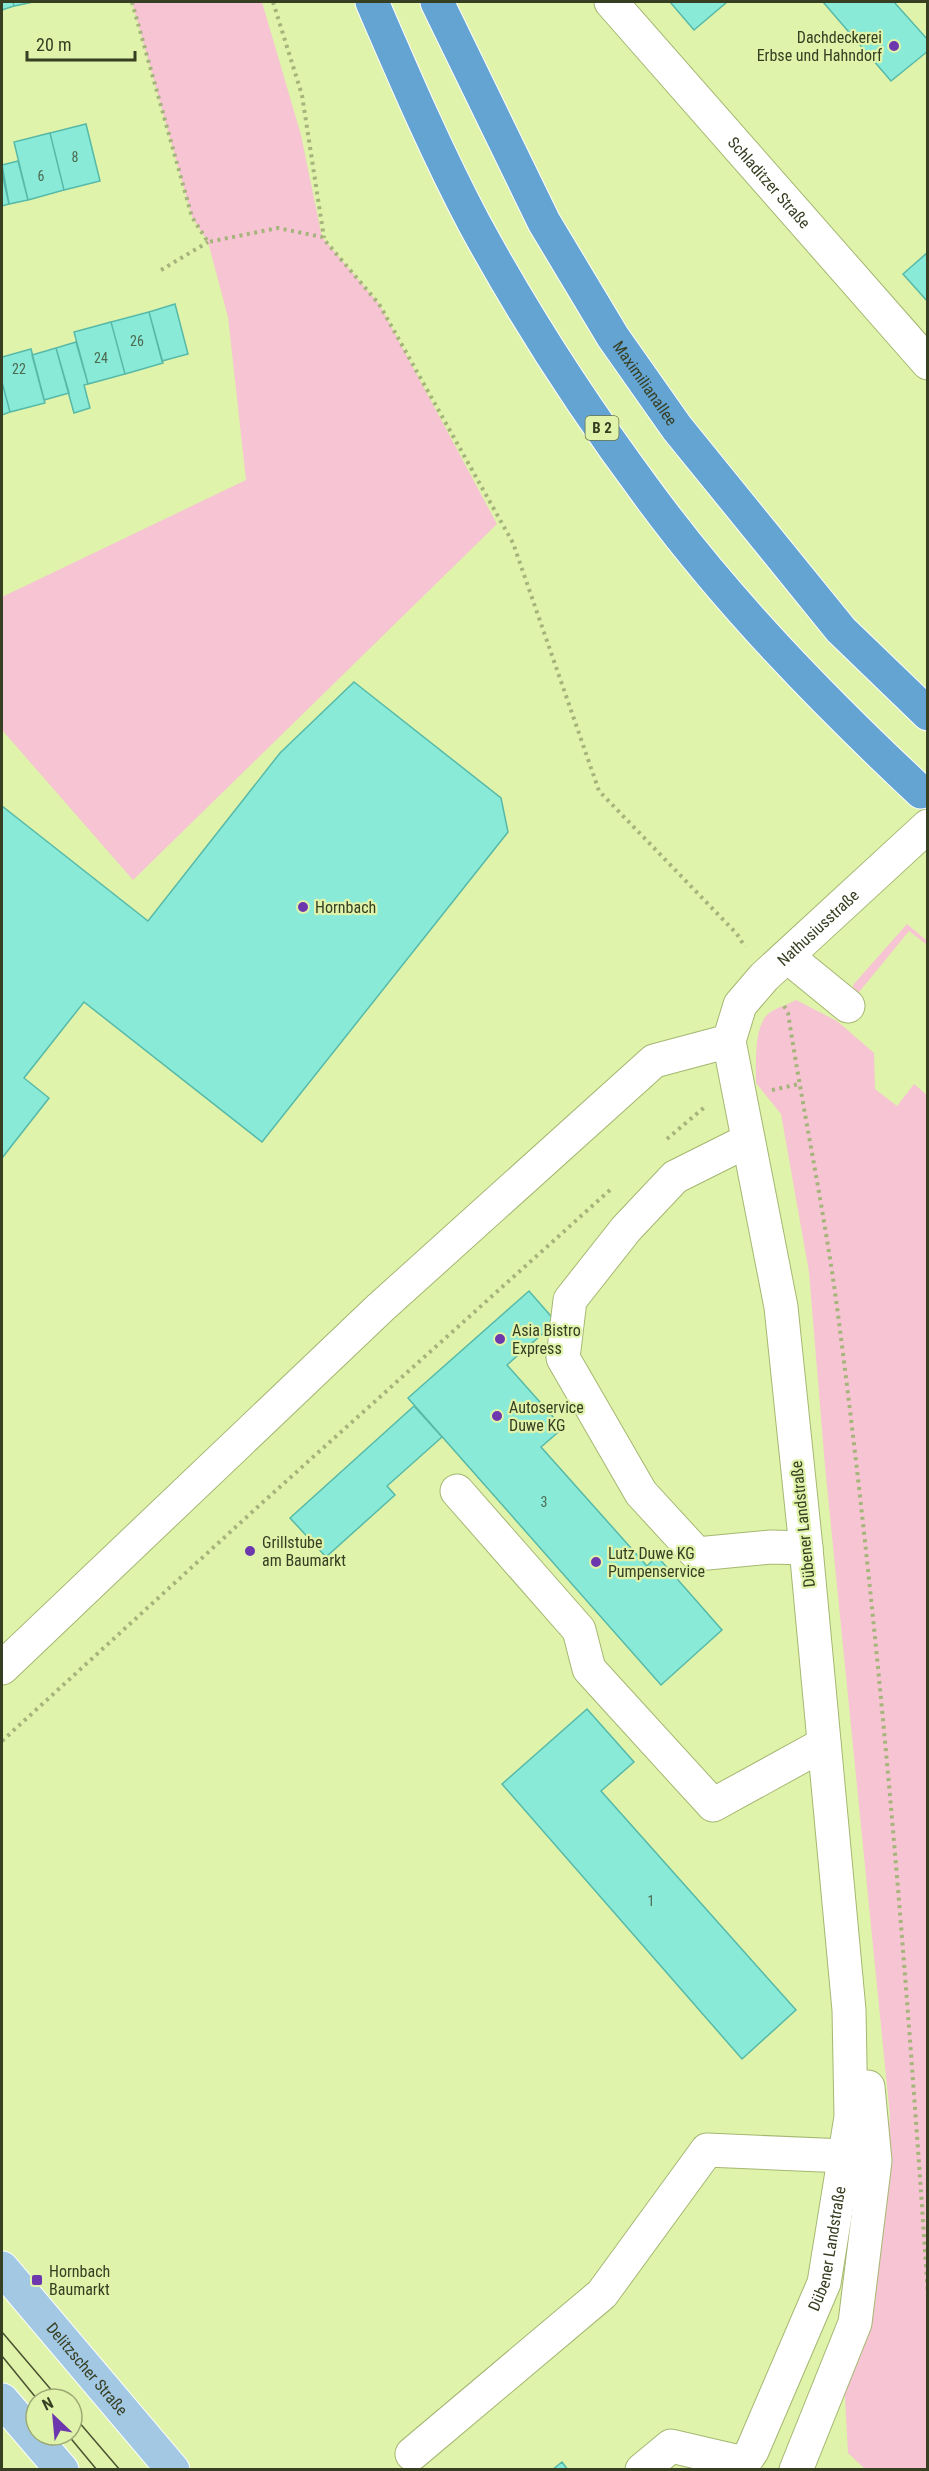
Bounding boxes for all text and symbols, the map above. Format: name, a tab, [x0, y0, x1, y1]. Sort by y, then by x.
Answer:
scale bar	[27, 24, 135, 62]
place label: Dachdeckerei Erbse und Hahndorf	[757, 28, 882, 65]
text: 20 m	[36, 34, 71, 55]
marker: Dachdeckerei Erbse und Hahndorf	[887, 39, 901, 53]
street label: Schladitzer Straße	[724, 133, 814, 232]
house number: 8	[72, 149, 79, 165]
house number: 6	[38, 168, 45, 184]
house number: 26	[130, 333, 144, 349]
street label: Maximilianallee	[609, 337, 682, 429]
house number: 24	[94, 350, 108, 366]
house number: 22	[12, 361, 26, 377]
road number: B 2	[586, 416, 618, 440]
street label: Nathusiusstraße	[773, 885, 862, 970]
place label: Hornbach	[315, 898, 376, 917]
marker: Hornbach	[296, 900, 310, 914]
place label: Asia Bistro Express	[512, 1321, 581, 1358]
marker: Asia Bistro Express	[493, 1332, 507, 1346]
place label: Autoservice Duwe KG	[509, 1398, 584, 1435]
marker: Autoservice Duwe KG	[490, 1409, 504, 1423]
street label: Dübener Landstraße	[787, 1460, 819, 1588]
house number: 3	[541, 1494, 547, 1510]
place label: Grillstube am Baumarkt	[262, 1533, 346, 1570]
marker: Grillstube am Baumarkt	[243, 1544, 257, 1558]
place label: Lutz Duwe KG Pumpenservice	[608, 1544, 705, 1581]
marker: Lutz Duwe KG Pumpenservice	[589, 1555, 603, 1569]
house number: 1	[648, 1893, 654, 1909]
street label: Dübener Landstraße	[804, 2185, 849, 2314]
place label: Hornbach Baumarkt	[49, 2262, 110, 2299]
marker: Hornbach Baumarkt	[30, 2273, 44, 2287]
street label: Delitzscher Straße	[43, 2319, 132, 2419]
north arrow	[24, 2387, 84, 2447]
text: N	[39, 2393, 56, 2415]

